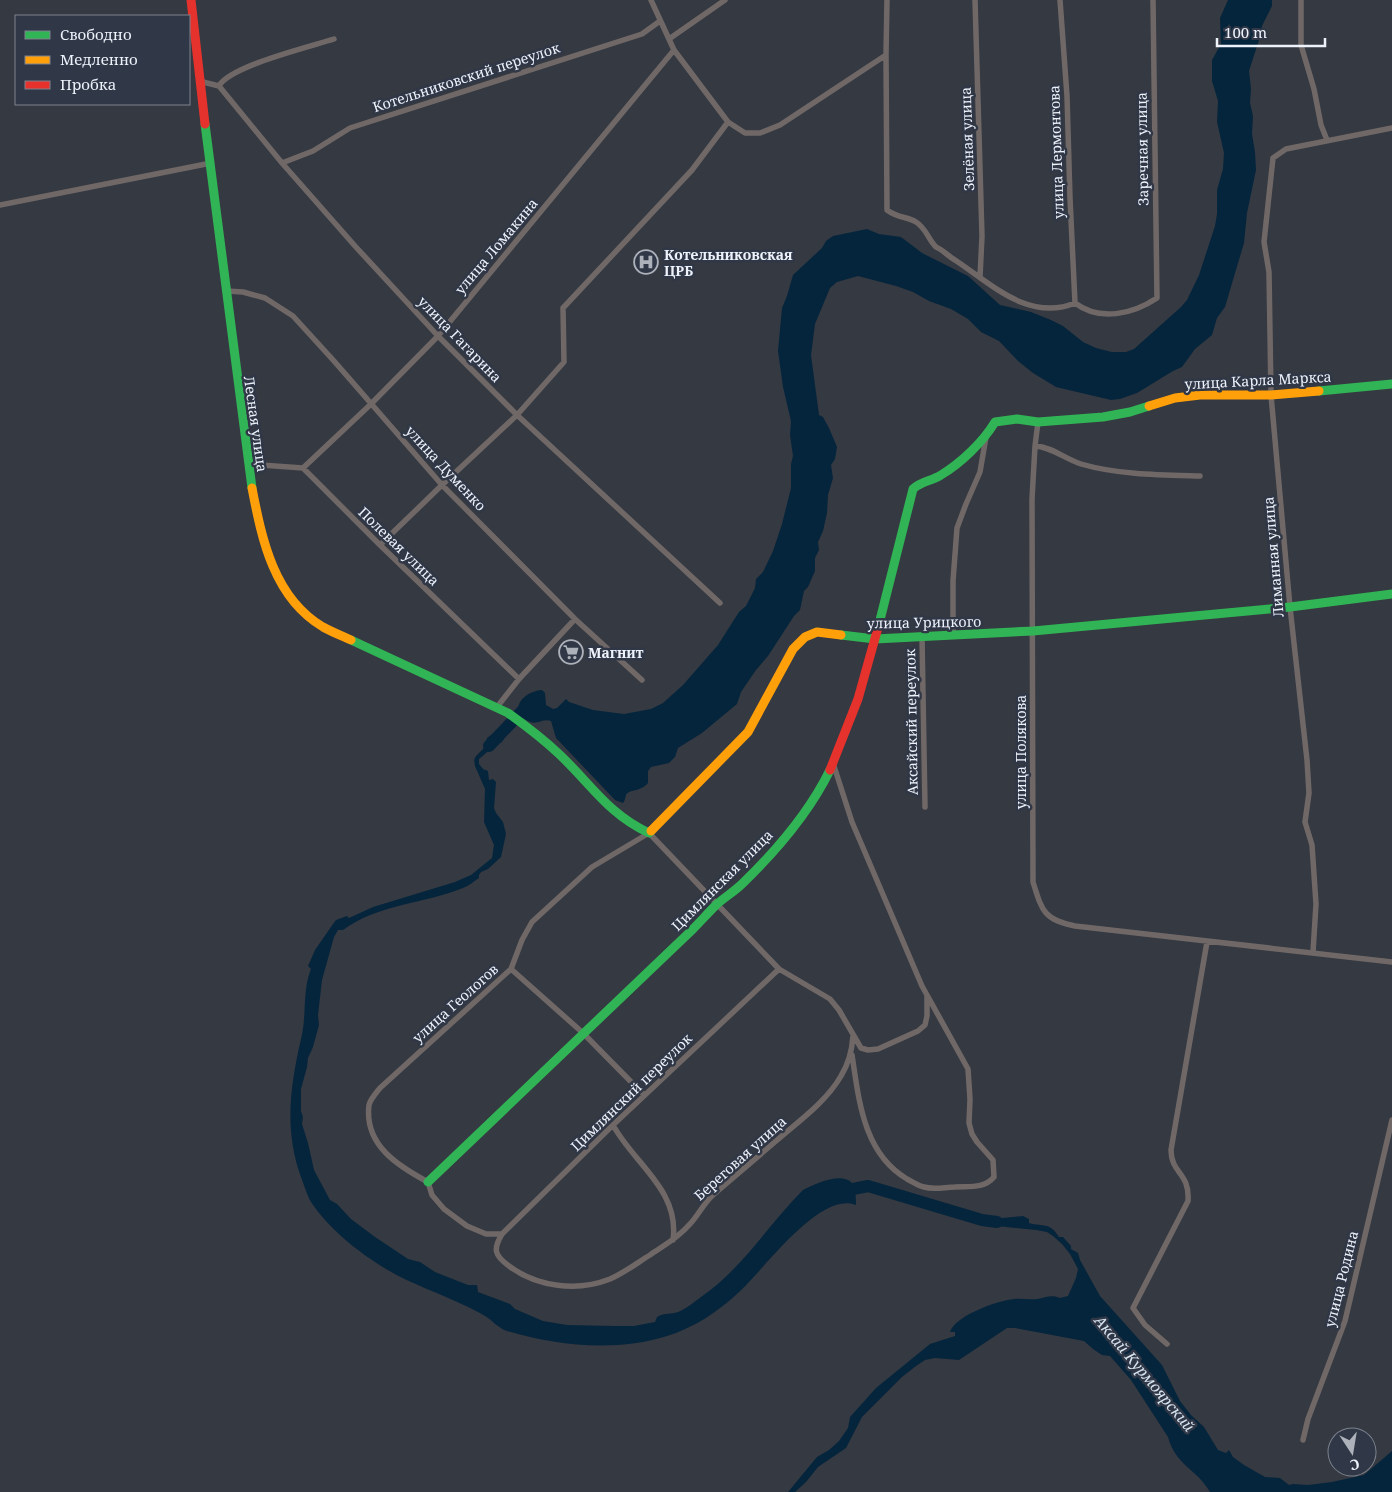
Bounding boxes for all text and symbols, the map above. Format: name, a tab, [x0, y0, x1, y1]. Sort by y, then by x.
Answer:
legend	[15, 15, 190, 105]
scale bar	[1217, 15, 1324, 47]
text: 100 m	[1224, 22, 1267, 42]
text: Свободно	[60, 24, 132, 44]
street label: Котельниковский переулок	[370, 38, 563, 116]
text: Медленно	[60, 49, 138, 69]
text: Пробка	[60, 74, 116, 94]
street label: улица Лермонтова	[1044, 85, 1068, 219]
street label: Зелёная улица	[956, 87, 978, 191]
street label: Заречная улица	[1132, 92, 1152, 206]
street label: улица Ломакина	[450, 194, 542, 298]
place label: Котельниковская ЦРБ	[664, 245, 793, 280]
hospital icon: Котельниковская ЦРБ	[633, 249, 659, 275]
street label: улица Гагарина	[414, 292, 506, 386]
street label: улица Карла Маркса	[1184, 367, 1332, 393]
street label: Лесная улица	[240, 375, 272, 473]
street label: улица Думенко	[402, 421, 490, 515]
street label: Лиманная улица	[1258, 496, 1288, 618]
street label: Полевая улица	[354, 502, 444, 590]
street label: улица Урицкого	[866, 612, 982, 632]
supermarket icon: Магнит	[558, 639, 584, 665]
place label: Магнит	[588, 643, 644, 662]
street label: Аксайский переулок	[900, 648, 922, 795]
street label: улица Полякова	[1011, 695, 1030, 809]
street label: Цимлянская улица	[667, 825, 777, 935]
street label: улица Геологов	[408, 959, 502, 1047]
street label: Цимлянский переулок	[566, 1028, 696, 1155]
street label: Береговая улица	[690, 1111, 790, 1205]
street label: улица Родина	[1320, 1229, 1362, 1329]
water label: Аксай Курмоярский	[1090, 1310, 1200, 1435]
north arrow	[1327, 1427, 1377, 1477]
text: С	[1348, 1455, 1361, 1475]

